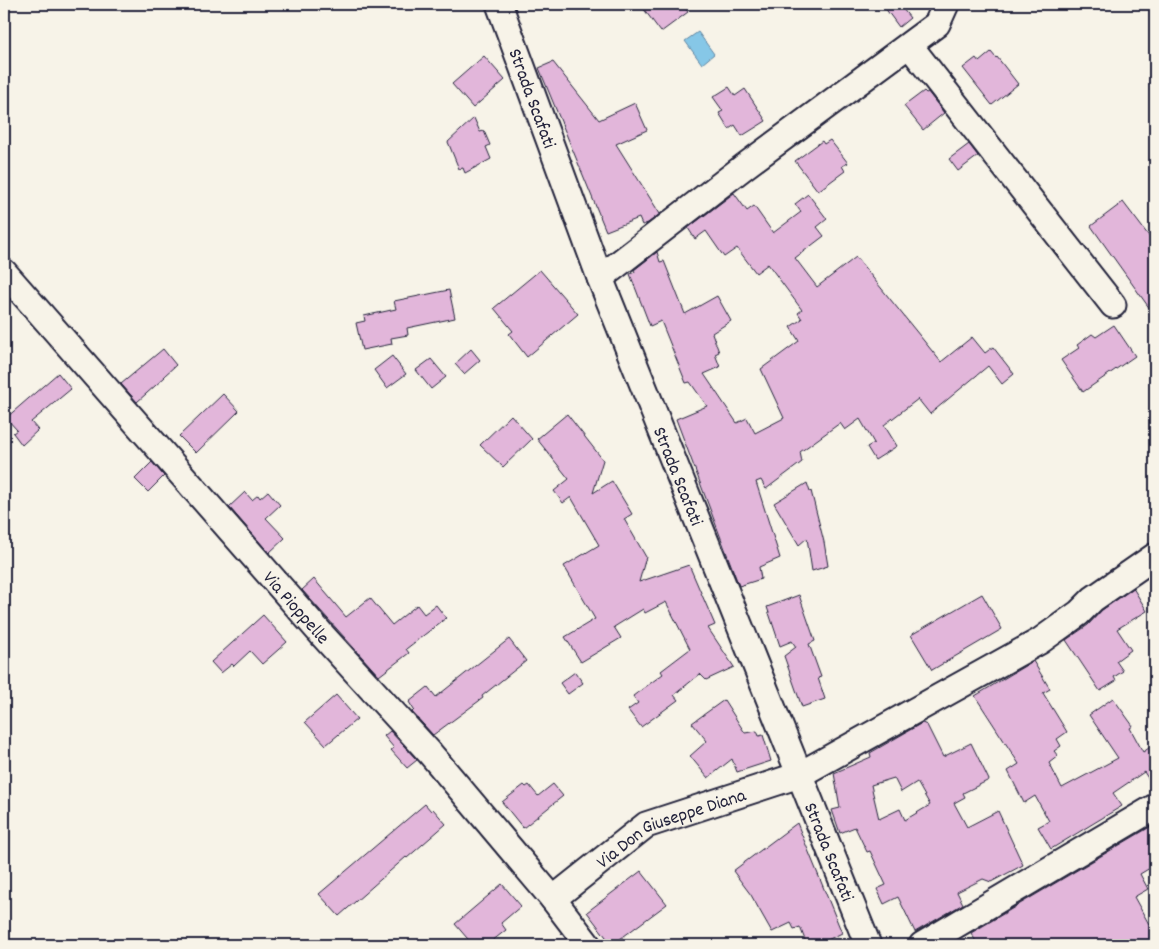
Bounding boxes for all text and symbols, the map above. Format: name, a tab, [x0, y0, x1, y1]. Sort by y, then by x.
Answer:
street label: Strada Scafati	[500, 45, 561, 153]
street label: Strada Scafati	[644, 423, 708, 531]
street label: Via Pioppelle	[255, 566, 334, 652]
street label: Via Don Giuseppe Diana	[592, 783, 751, 877]
street label: Strada Scafati	[795, 799, 859, 907]

